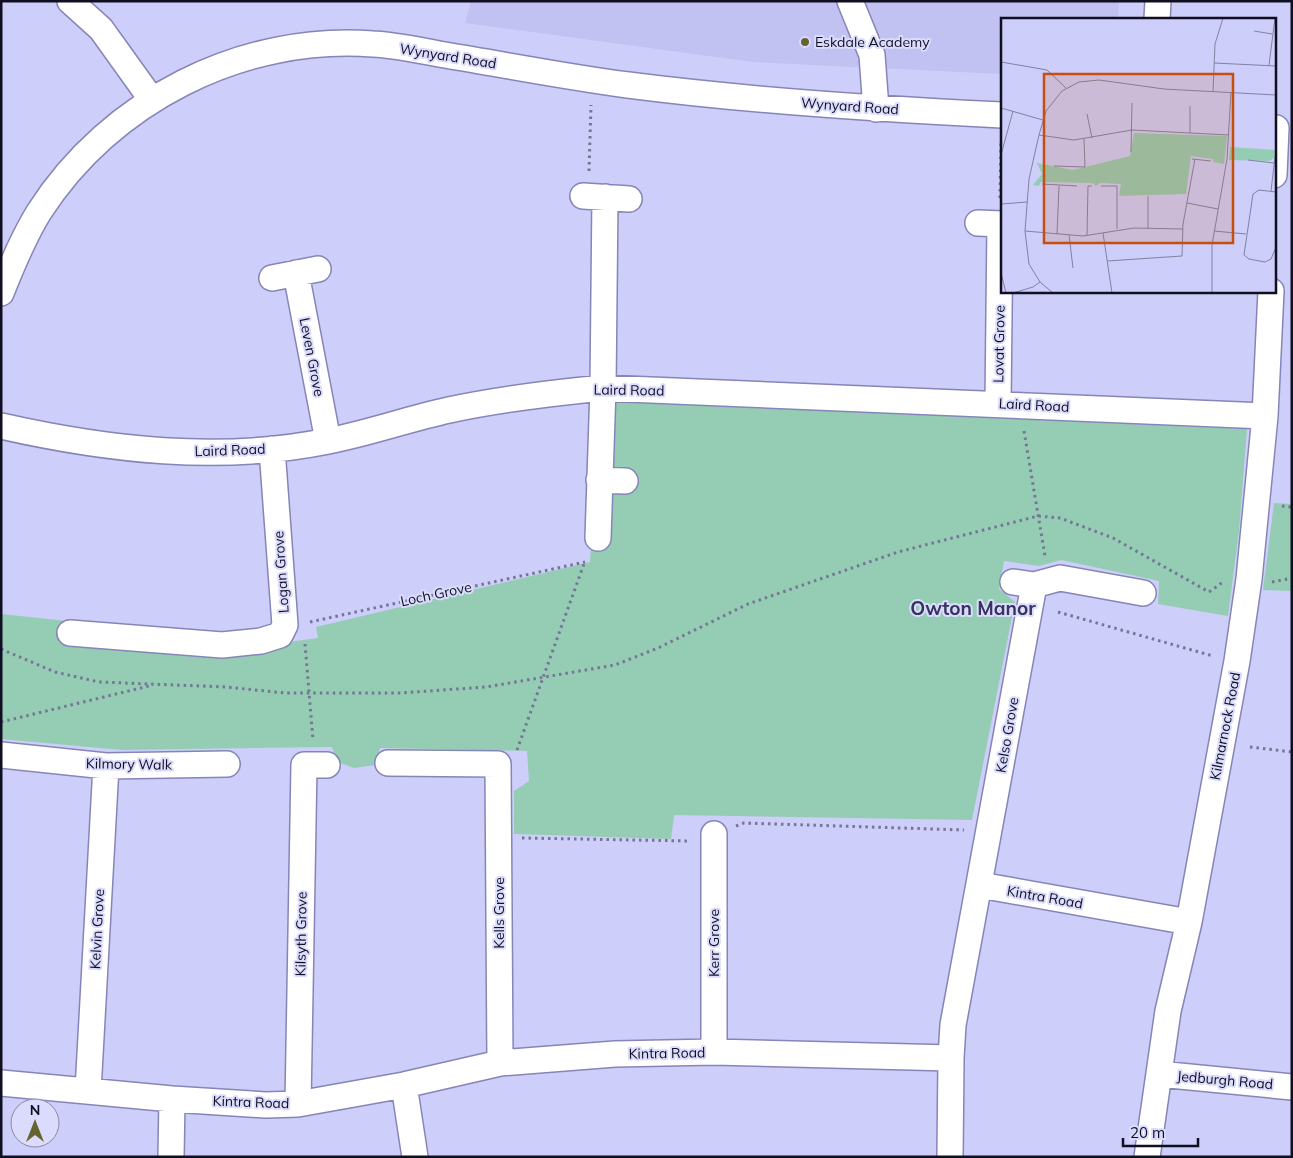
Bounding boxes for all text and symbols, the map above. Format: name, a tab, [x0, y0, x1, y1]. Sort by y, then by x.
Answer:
inset map	[1001, 18, 1276, 292]
place label: Eskdale Academy	[815, 33, 930, 51]
marker: Eskdale Academy	[799, 36, 811, 48]
street label: Wynyard Road	[398, 39, 498, 73]
street label: Wynyard Road	[801, 94, 899, 118]
street label: Lovat Grove	[989, 305, 1009, 383]
street label: Leven Grove	[296, 316, 328, 398]
street label: Laird Road	[593, 380, 665, 400]
street label: Laird Road	[998, 394, 1070, 416]
street label: Laird Road	[194, 440, 266, 460]
street label: Logan Grove	[269, 530, 293, 614]
street label: Loch Grove	[399, 578, 473, 610]
district label: Owton Manor	[910, 596, 1036, 620]
street label: Kilmarnock Road	[1206, 670, 1244, 782]
street label: Kelso Grove	[992, 696, 1022, 774]
street label: Kilmory Walk	[86, 754, 173, 774]
street label: Kells Grove	[490, 877, 508, 949]
street label: Kintra Road	[1006, 881, 1084, 913]
street label: Kelvin Grove	[86, 888, 108, 970]
street label: Kilsyth Grove	[291, 891, 311, 977]
street label: Kerr Grove	[705, 909, 723, 977]
street label: Kintra Road	[628, 1043, 706, 1063]
street label: Jedburgh Road	[1176, 1067, 1274, 1093]
street label: Kintra Road	[212, 1092, 290, 1112]
north arrow	[10, 1098, 60, 1148]
text: N	[30, 1101, 40, 1119]
scale bar	[1123, 1116, 1198, 1148]
text: 20 m	[1130, 1123, 1165, 1142]

